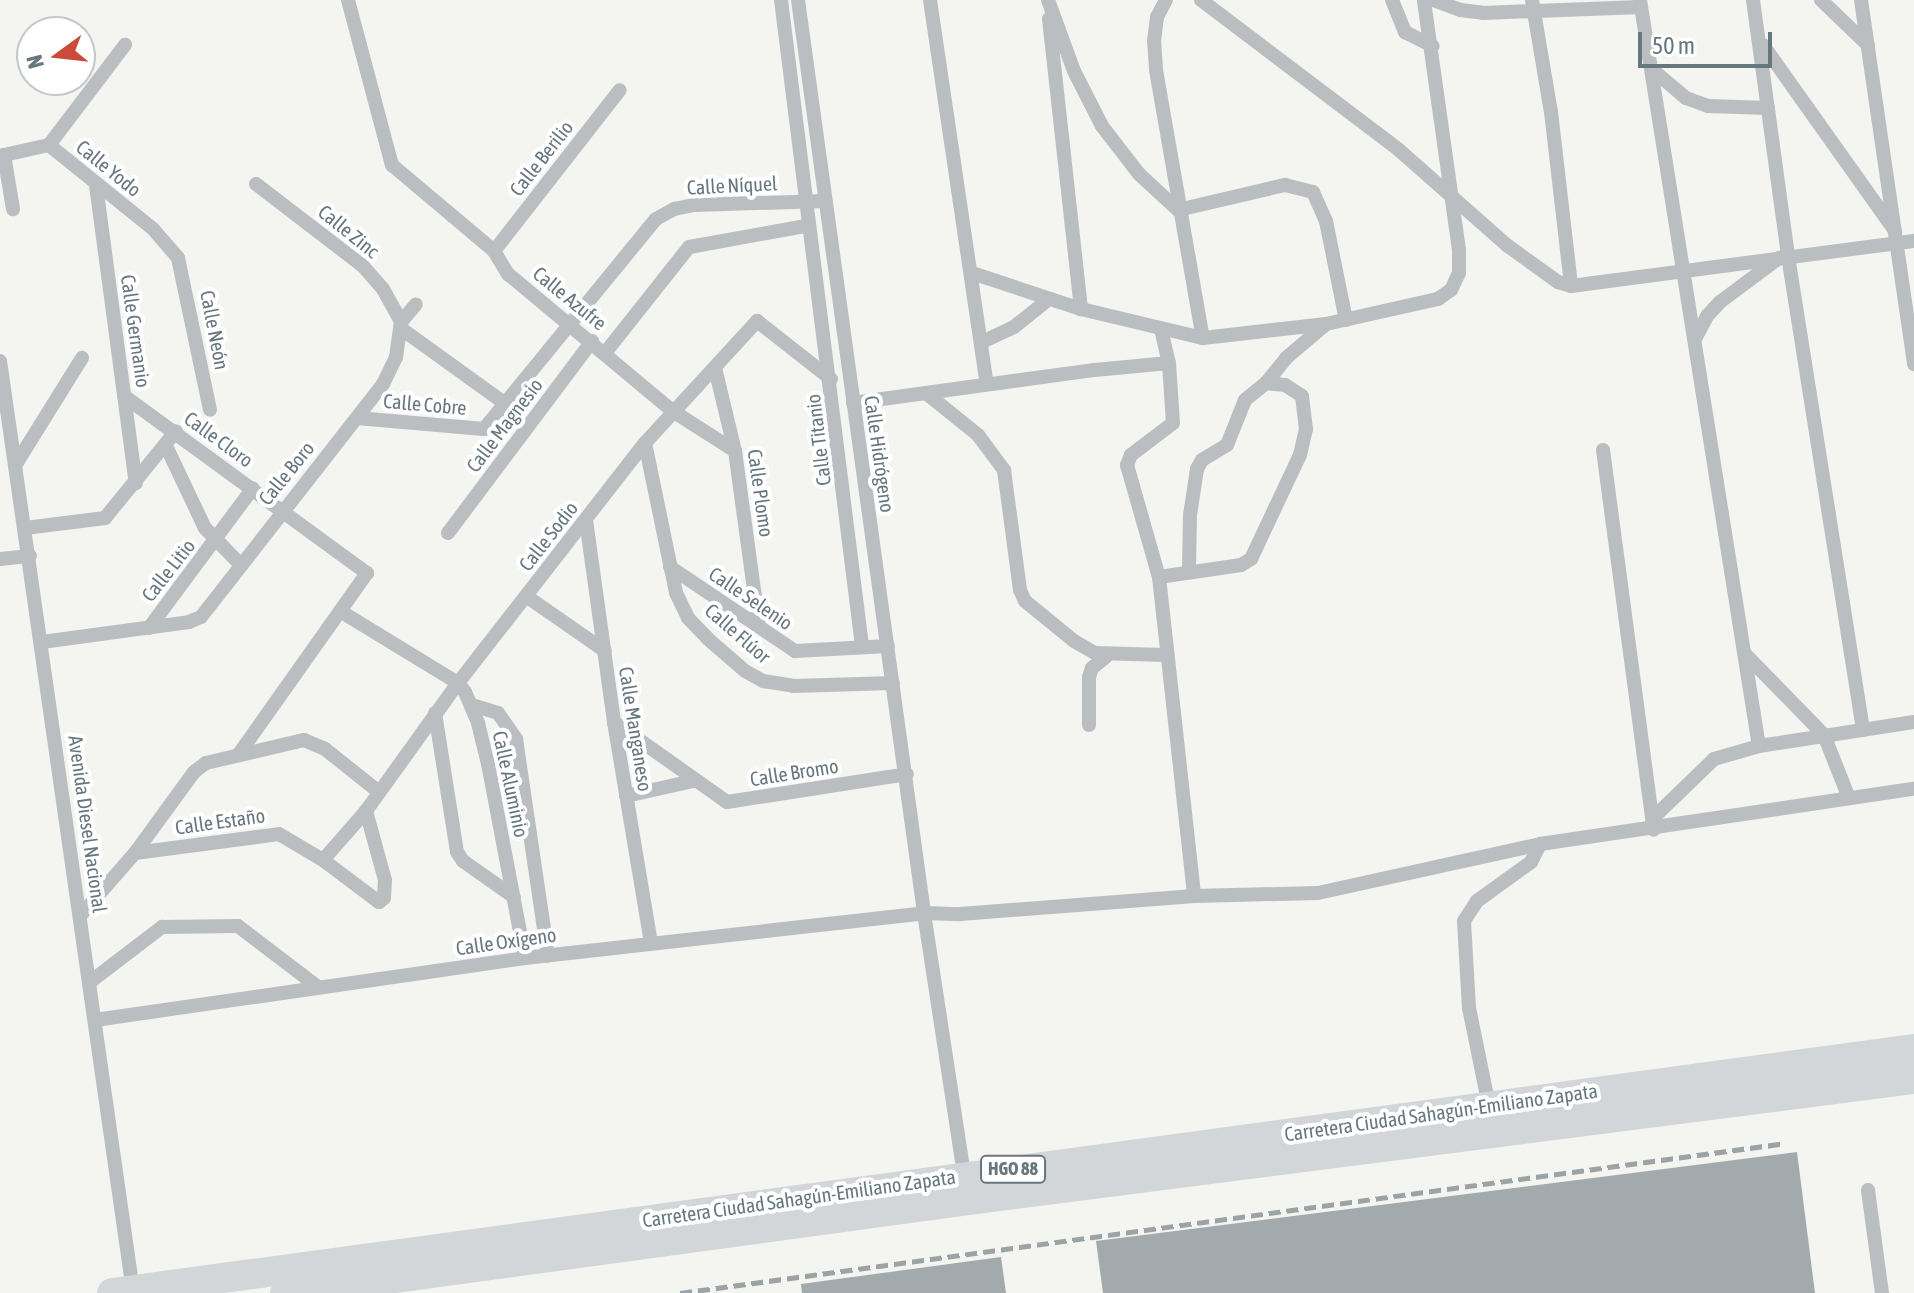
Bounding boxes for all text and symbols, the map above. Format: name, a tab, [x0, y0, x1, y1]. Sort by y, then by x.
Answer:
north arrow	[16, 16, 96, 96]
scale bar	[1642, 16, 1776, 66]
text: 50 m	[1652, 32, 1695, 59]
text: N	[21, 52, 49, 71]
street label: Calle Berilio	[504, 116, 578, 200]
street label: Calle Yodo	[72, 135, 146, 201]
street label: Calle Níquel	[686, 171, 778, 199]
street label: Calle Zinc	[314, 199, 384, 263]
street label: Calle Azufre	[528, 261, 612, 335]
street label: Calle Germanio	[116, 273, 156, 389]
street label: Calle Neón	[196, 288, 234, 372]
street label: Calle Magnesio	[461, 373, 547, 477]
street label: Calle Cobre	[382, 388, 468, 420]
street label: Calle Titanio	[800, 393, 836, 487]
street label: Calle Hidrógeno	[860, 394, 900, 514]
street label: Calle Cloro	[180, 406, 258, 472]
street label: Calle Boro	[253, 436, 319, 510]
street label: Calle Plomo	[743, 447, 779, 539]
street label: Calle Sodio	[513, 496, 583, 576]
street label: Calle Litio	[136, 534, 200, 606]
street label: Calle Selenio	[705, 561, 797, 635]
street label: Calle Flúor	[700, 598, 776, 668]
street label: Calle Manganeso	[614, 665, 658, 793]
street label: Calle Aluminio	[488, 729, 534, 839]
street label: Avenida Diesel Nacional	[64, 734, 112, 914]
street label: Calle Bromo	[748, 753, 840, 791]
street label: Calle Estaño	[174, 803, 266, 839]
street label: Calle Oxígeno	[454, 922, 558, 960]
street label: Carretera Ciudad Sahagún-Emiliano Zapata	[1283, 1078, 1599, 1146]
road number: HGO 88	[979, 1155, 1047, 1183]
street label: Carretera Ciudad Sahagún-Emiliano Zapata	[641, 1164, 957, 1232]

